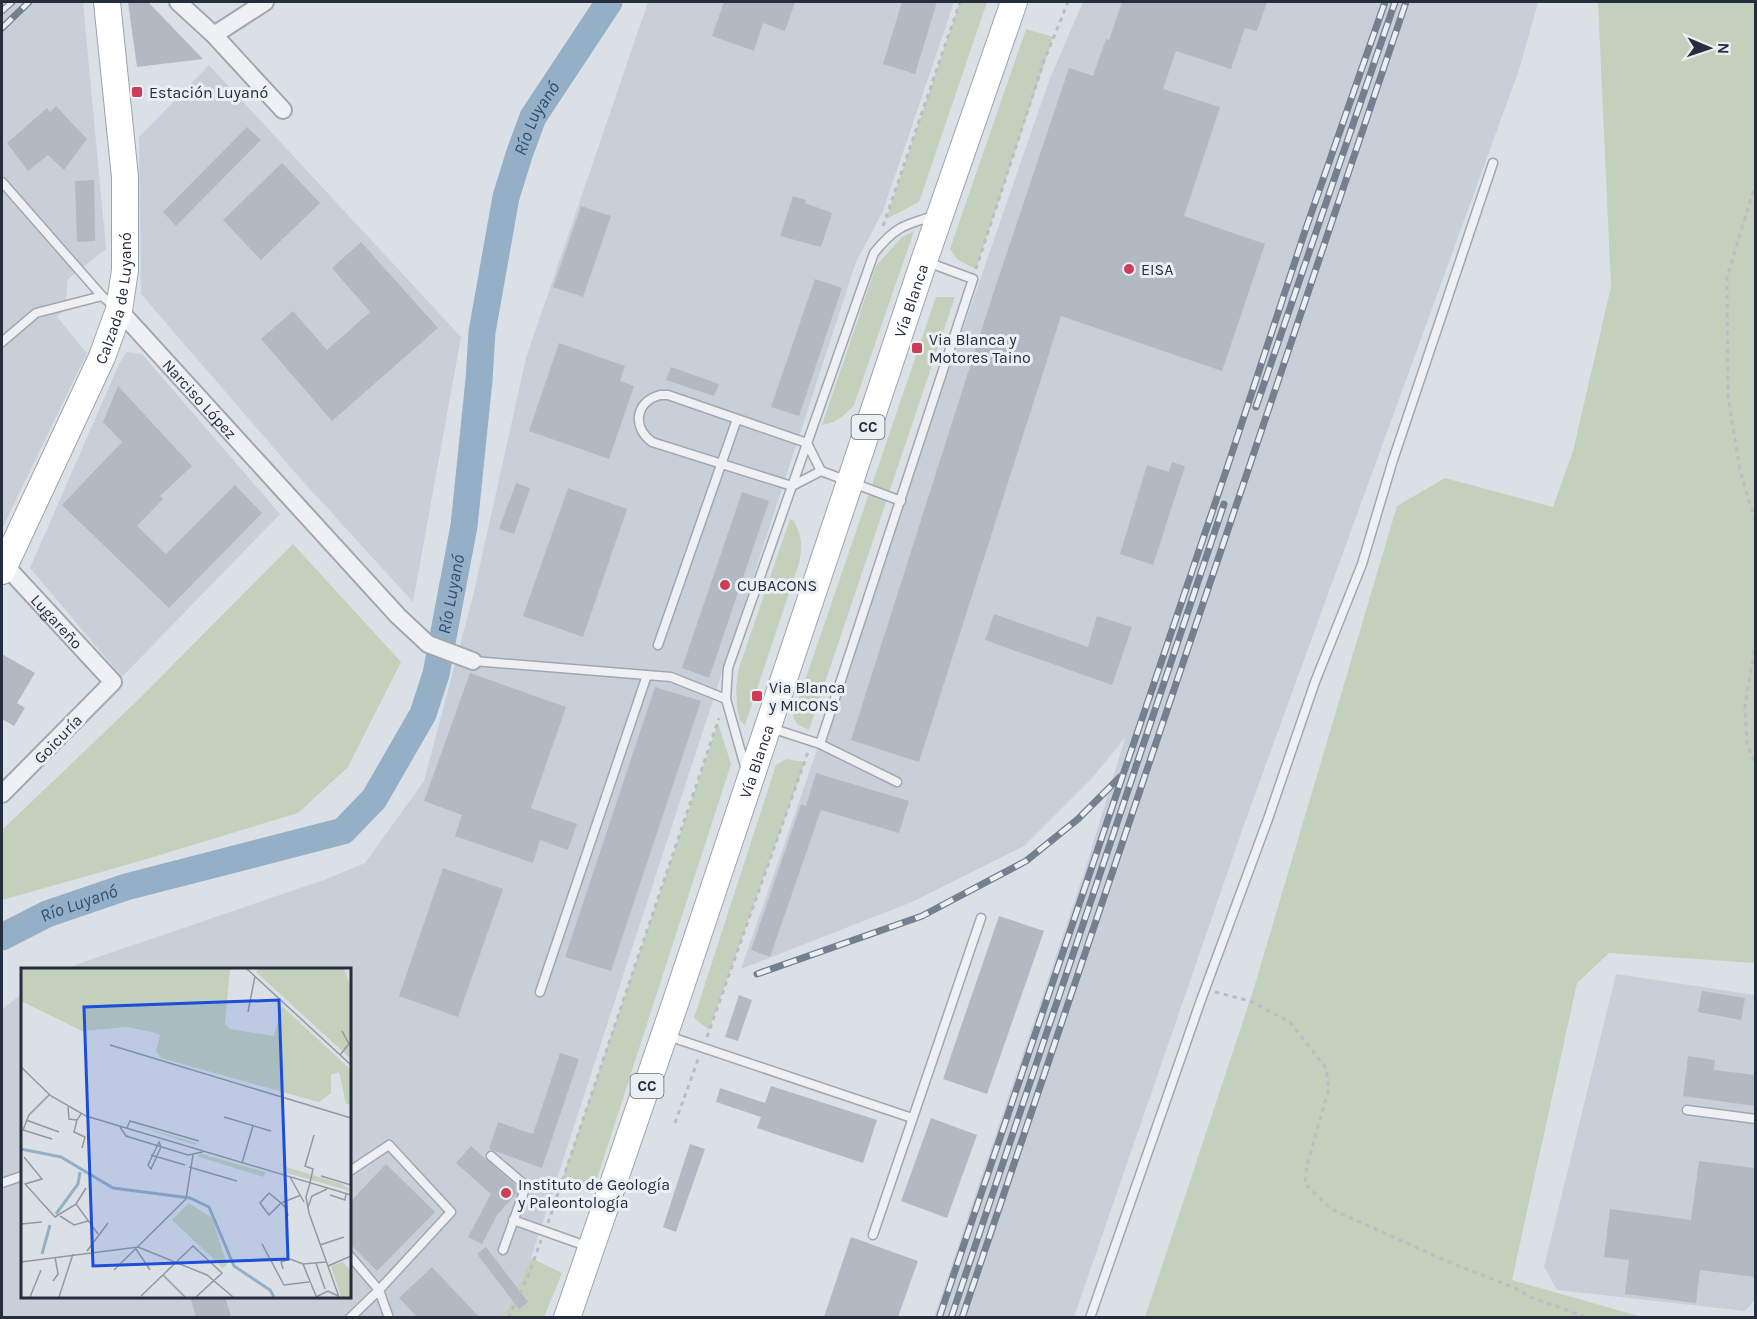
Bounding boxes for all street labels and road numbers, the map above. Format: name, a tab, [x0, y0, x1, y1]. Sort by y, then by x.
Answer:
street label: Calzada de Luyanó	[91, 232, 135, 367]
street label: Vía Blanca	[890, 261, 932, 340]
street label: Narciso López	[159, 355, 241, 442]
road number: CC	[852, 415, 884, 439]
street label: Lugareño	[27, 590, 87, 653]
street label: Goicuría	[30, 710, 86, 768]
street label: Vía Blanca	[735, 722, 777, 801]
road number: CC	[630, 1074, 664, 1098]

